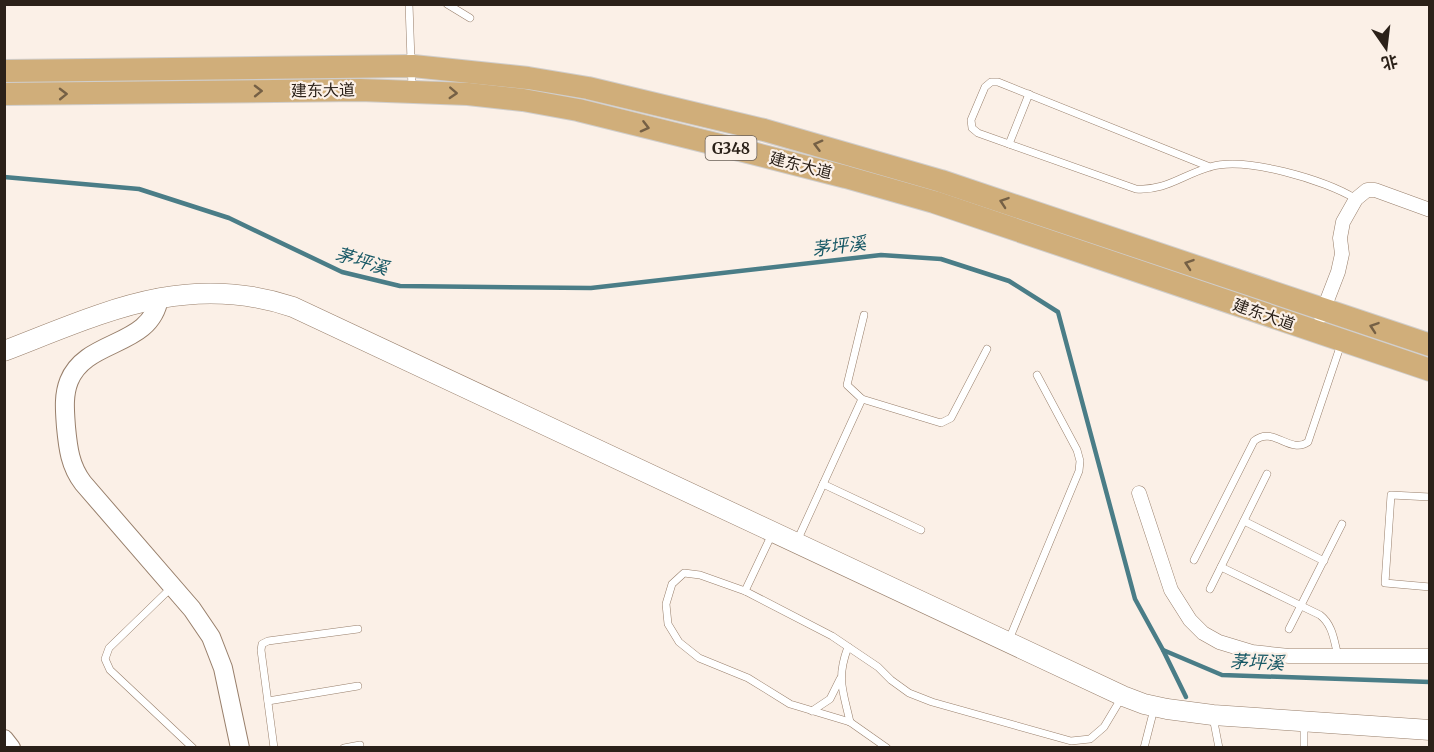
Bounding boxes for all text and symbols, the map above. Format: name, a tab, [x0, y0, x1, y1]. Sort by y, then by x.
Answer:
north arrow	[1356, 18, 1416, 78]
text: 北	[1379, 51, 1400, 74]
street label: 建东大道	[291, 79, 355, 101]
one-way arrow	[253, 85, 262, 97]
one-way arrow	[448, 86, 457, 99]
one-way arrow	[58, 87, 67, 100]
one-way arrow	[639, 119, 649, 132]
road number: G348	[706, 136, 756, 160]
one-way arrow	[813, 139, 823, 152]
street label: 建东大道	[768, 148, 834, 182]
one-way arrow	[999, 197, 1010, 210]
water label: 茅坪溪	[811, 231, 869, 261]
water label: 茅坪溪	[333, 242, 393, 280]
one-way arrow	[1184, 259, 1195, 272]
street label: 建东大道	[1230, 294, 1298, 334]
one-way arrow	[1369, 321, 1380, 334]
water label: 茅坪溪	[1230, 650, 1286, 675]

